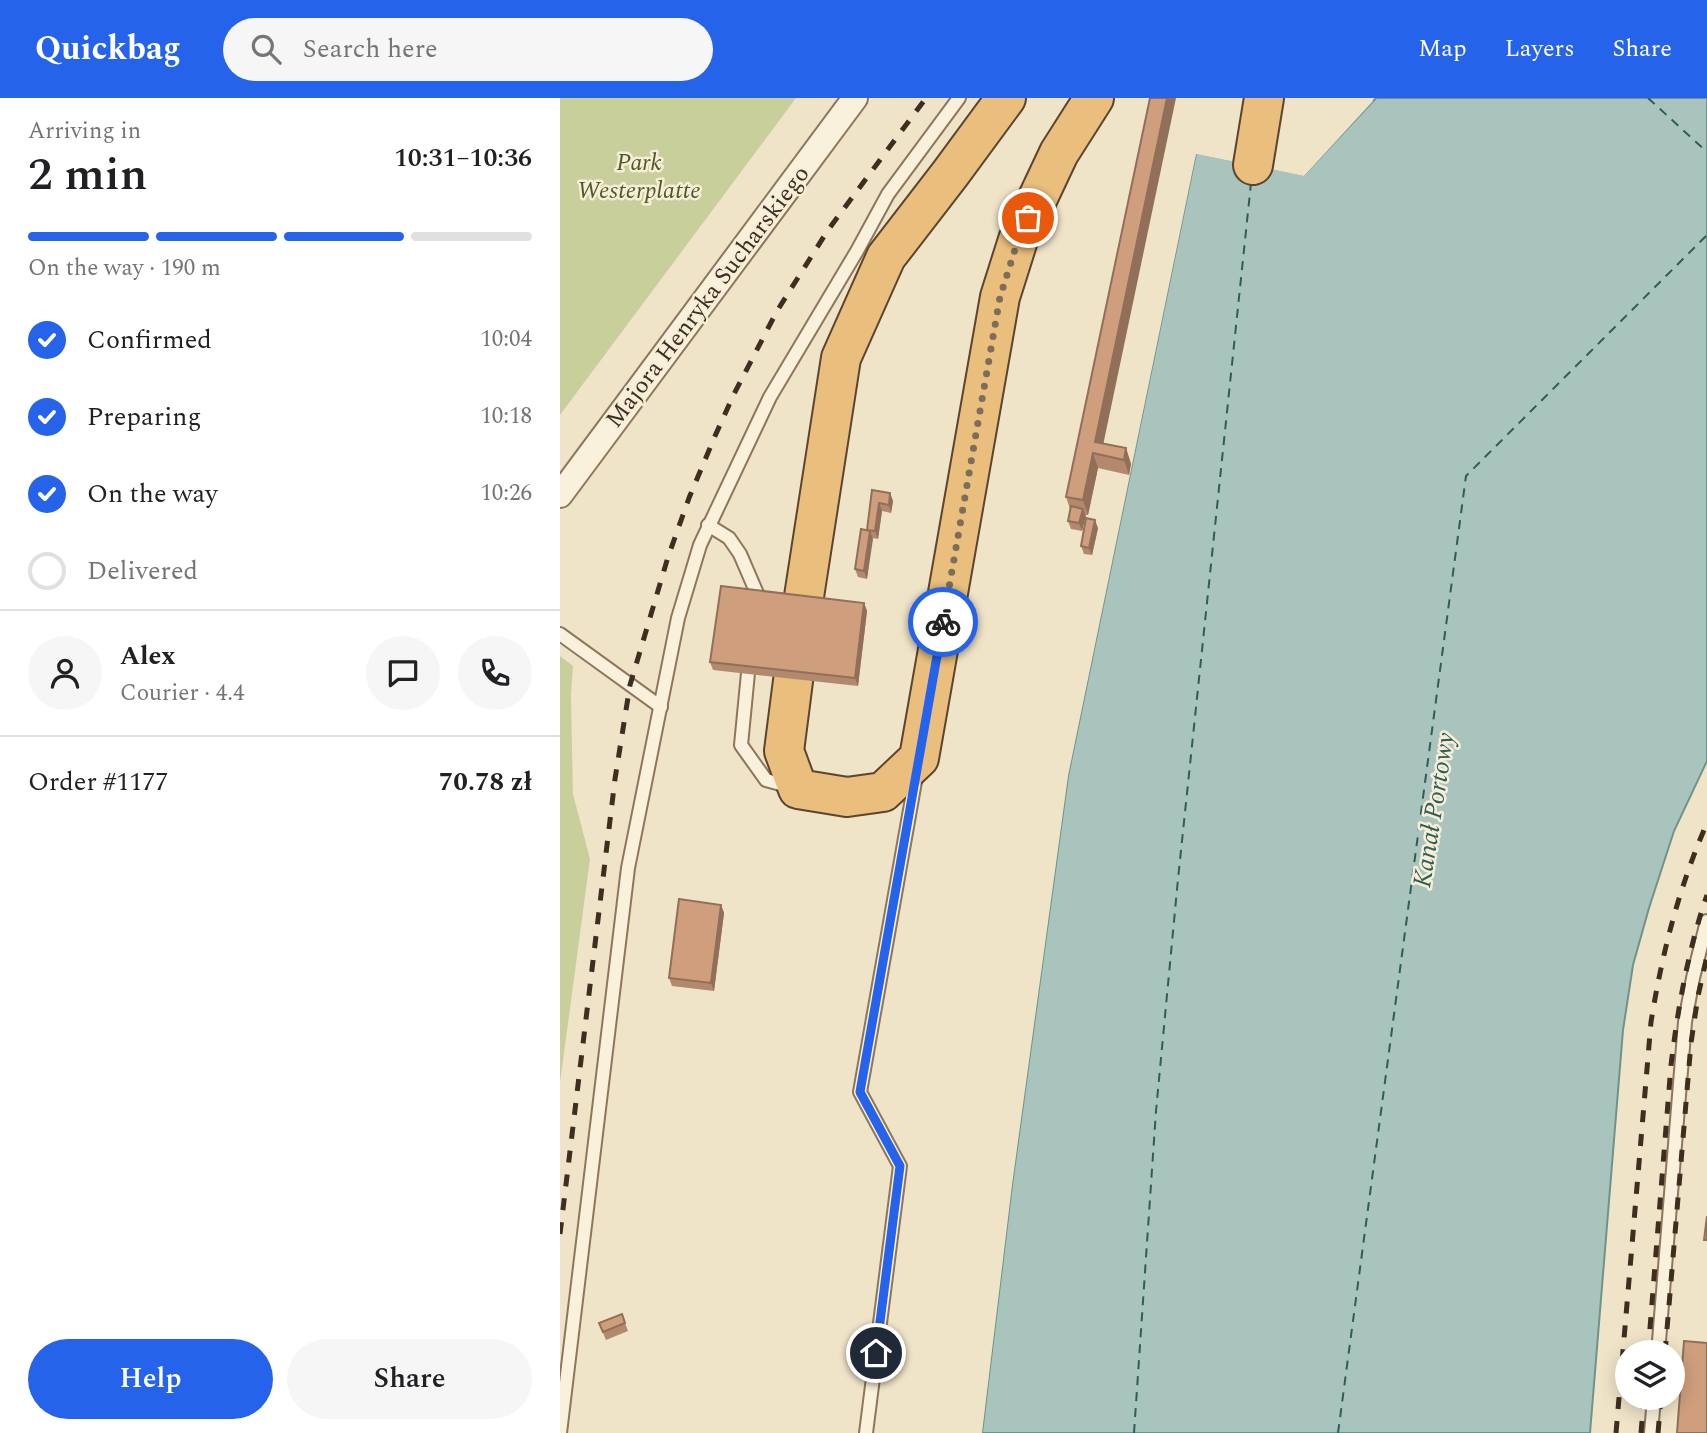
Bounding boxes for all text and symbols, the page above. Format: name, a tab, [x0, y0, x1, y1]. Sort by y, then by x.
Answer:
search box	[223, 18, 713, 81]
text: Quickbag	[35, 24, 181, 74]
text: Search here	[303, 29, 438, 69]
icon: search	[247, 30, 285, 68]
text: Map	[1418, 31, 1467, 67]
text: Layers	[1505, 31, 1575, 67]
text: Share	[1613, 31, 1672, 67]
text: Arriving in	[28, 114, 141, 149]
text: 10:31–10:36	[394, 138, 532, 178]
text: 2 min	[28, 140, 147, 210]
park label: Park Westerplatte	[577, 145, 701, 209]
street label: Majora Henryka Sucharskiego	[597, 158, 819, 436]
pin	[998, 188, 1058, 248]
icon: bag	[1009, 199, 1047, 237]
text: On the way · 190 m	[28, 251, 221, 286]
text: Confirmed	[87, 320, 212, 360]
icon: check	[28, 321, 66, 359]
text: 10:04	[480, 322, 532, 357]
text: Preparing	[87, 397, 201, 437]
icon: check	[28, 398, 66, 436]
text: 10:18	[480, 399, 532, 434]
text: On the way	[87, 474, 218, 514]
icon: check	[28, 475, 66, 513]
text: 10:26	[480, 476, 532, 511]
text: Delivered	[87, 551, 198, 591]
courier	[908, 587, 978, 657]
icon: bike	[924, 603, 962, 641]
button: person	[28, 636, 102, 710]
text: Alex	[120, 636, 175, 676]
button: chat	[366, 636, 440, 710]
button: phone	[458, 636, 532, 710]
text: Courier · 4.4	[120, 676, 245, 711]
water label: Kanał Portowy	[1402, 729, 1466, 890]
text: Order #1177	[28, 762, 168, 802]
text: 70.78 zł	[439, 762, 532, 802]
pin	[846, 1323, 906, 1383]
icon: home	[857, 1334, 895, 1372]
button: Help	[28, 1339, 273, 1419]
button: Share	[287, 1339, 532, 1419]
map controls	[1615, 1340, 1685, 1410]
button: layers	[1615, 1340, 1685, 1410]

